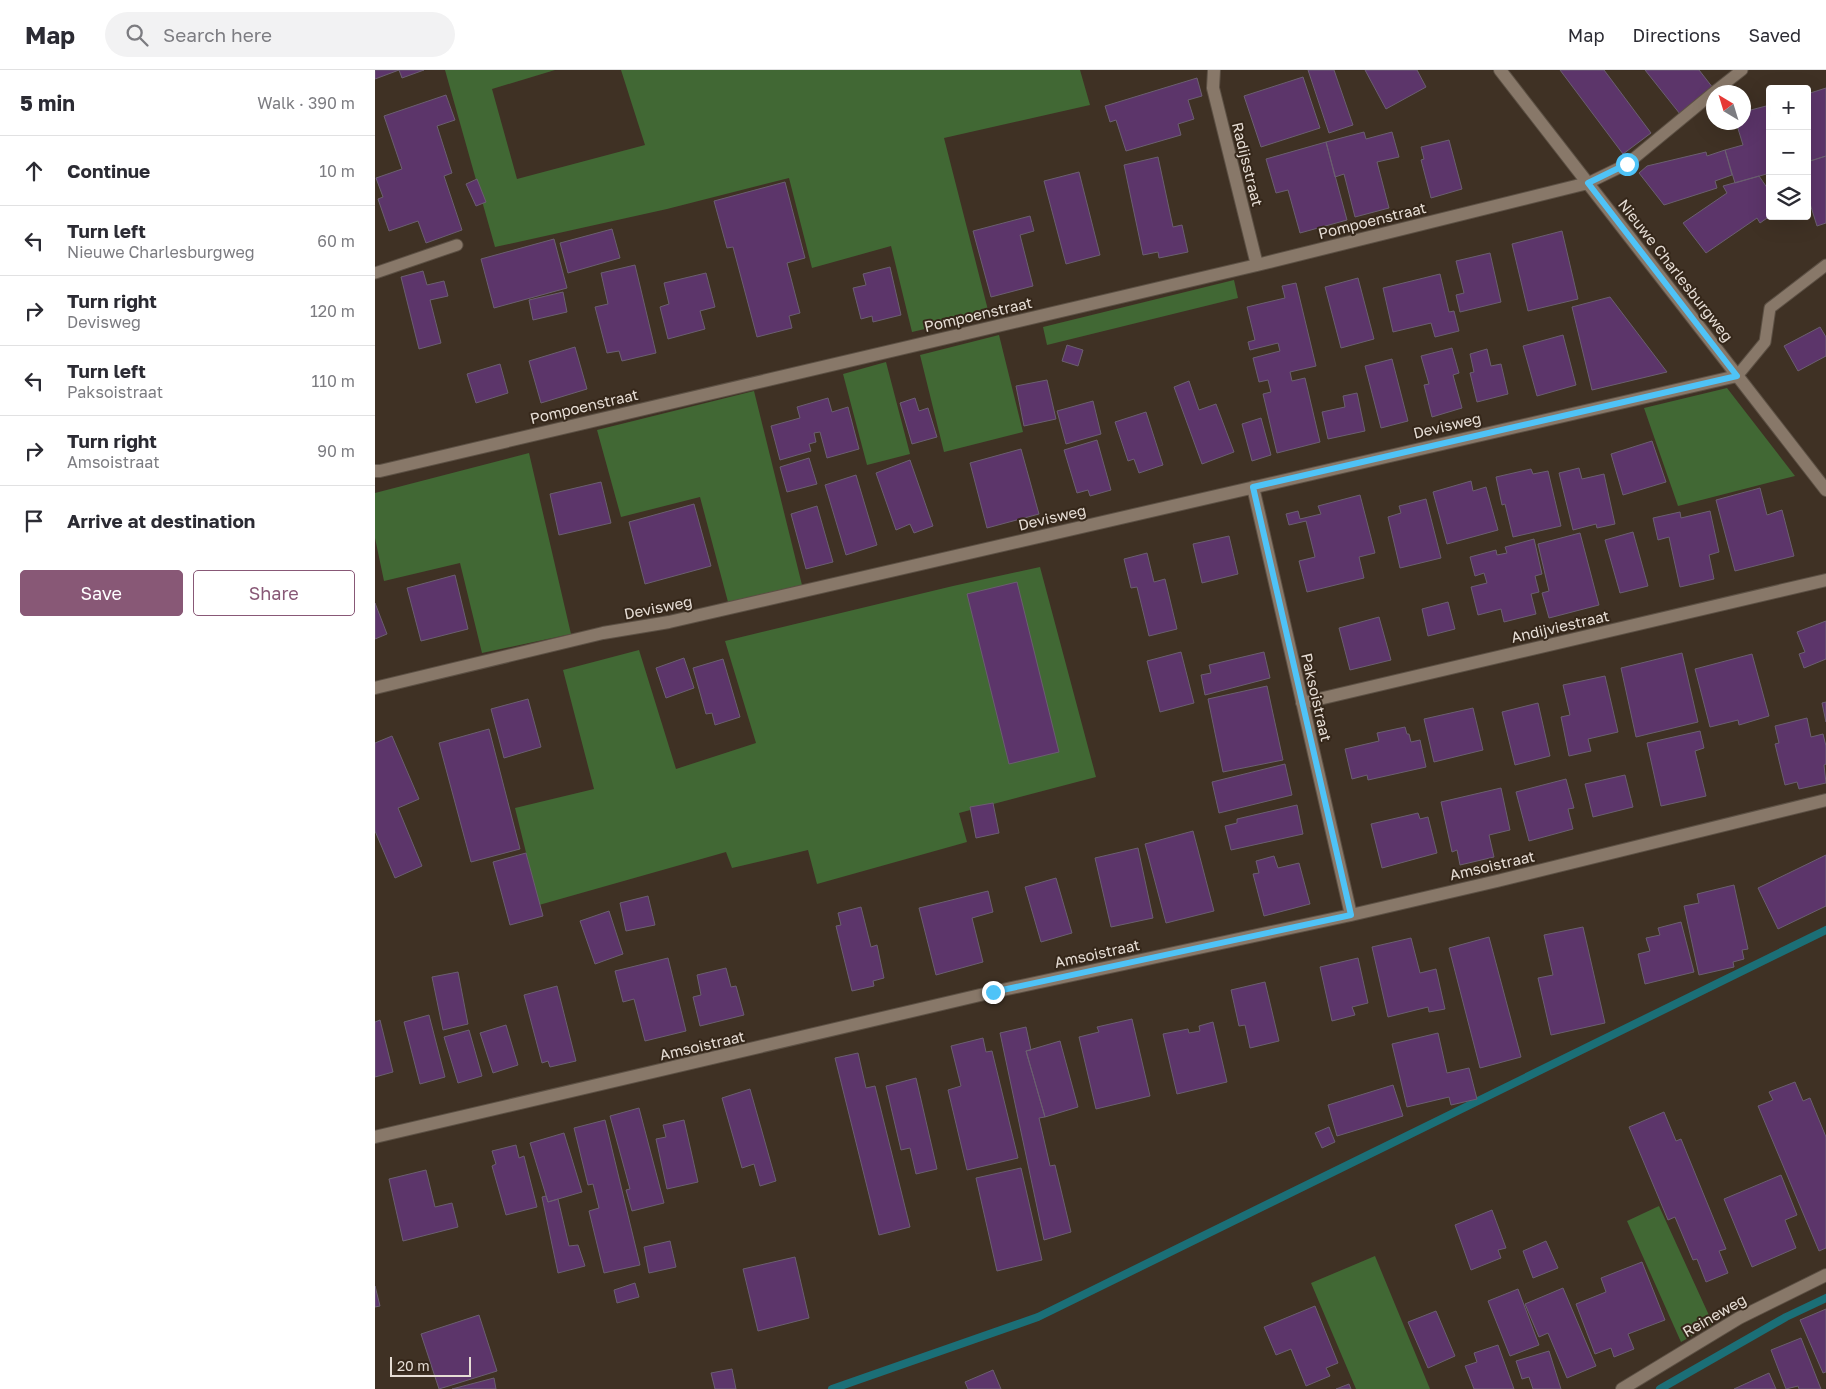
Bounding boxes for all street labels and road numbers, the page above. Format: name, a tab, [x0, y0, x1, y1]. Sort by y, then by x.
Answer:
street label: Radijsstraat	[1229, 120, 1267, 208]
street label: Nieuwe Charlesburgweg	[1615, 195, 1737, 345]
street label: Pompoenstraat	[1316, 198, 1428, 242]
street label: Pompoenstraat	[922, 293, 1034, 335]
street label: Pompoenstraat	[528, 385, 640, 427]
street label: Devisweg	[1411, 408, 1483, 442]
street label: Devisweg	[1016, 500, 1088, 534]
street label: Devisweg	[622, 592, 694, 622]
street label: Andijviestraat	[1509, 606, 1611, 646]
street label: Paksoistraat	[1298, 651, 1336, 743]
street label: Amsoistraat	[1448, 846, 1536, 884]
street label: Amsoistraat	[1053, 935, 1141, 971]
street label: Amsoistraat	[658, 1026, 746, 1064]
street label: Reineweg	[1679, 1290, 1749, 1340]

